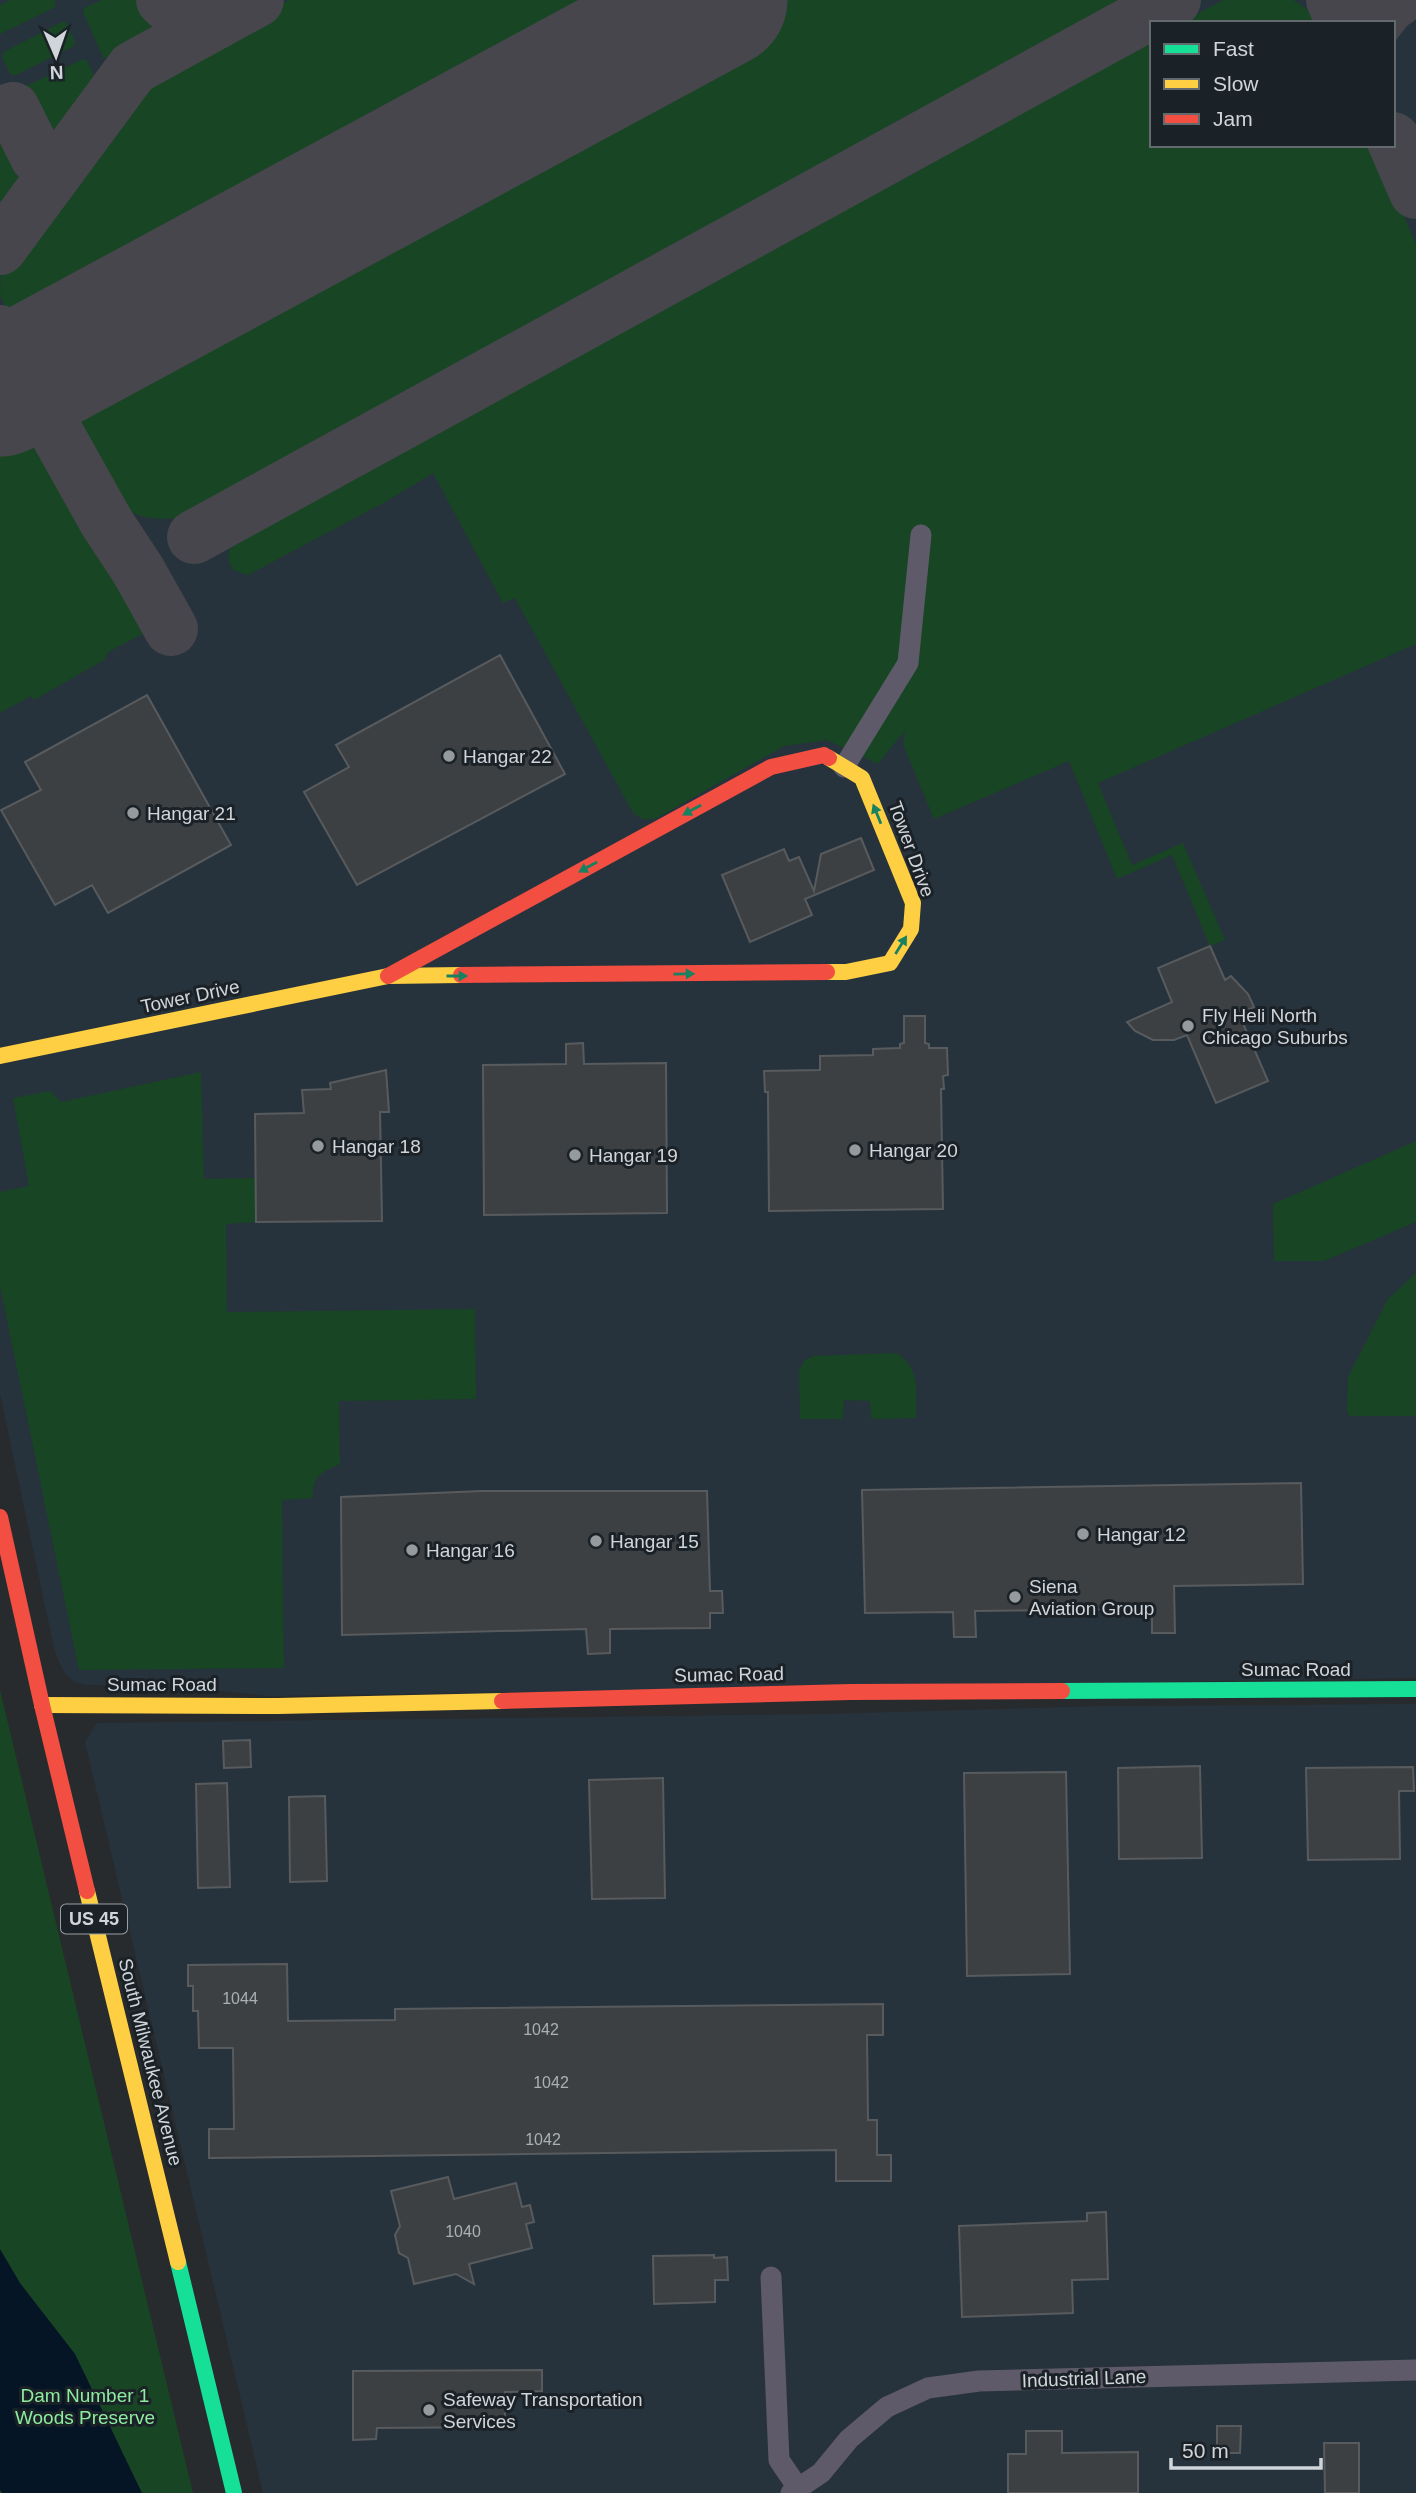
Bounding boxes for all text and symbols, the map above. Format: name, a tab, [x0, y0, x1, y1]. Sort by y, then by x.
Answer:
north arrow	[21, 21, 91, 91]
legend	[1150, 21, 1395, 147]
text: Fast	[1213, 37, 1254, 60]
text: N	[49, 62, 64, 83]
text: Slow	[1213, 72, 1259, 95]
text: Jam	[1213, 107, 1253, 130]
place label: Hangar 22	[463, 746, 552, 767]
marker: Hangar 22	[441, 748, 457, 764]
street label: Tower Drive	[885, 798, 939, 900]
place label: Hangar 21	[147, 803, 236, 824]
one-way arrow	[683, 804, 702, 816]
one-way arrow	[871, 804, 882, 825]
marker: Hangar 21	[125, 805, 141, 821]
one-way arrow	[578, 861, 598, 873]
one-way arrow	[894, 936, 907, 955]
one-way arrow	[673, 968, 695, 980]
one-way arrow	[446, 970, 468, 982]
street label: Tower Drive	[139, 976, 241, 1017]
place label: Fly Heli North Chicago Suburbs	[1202, 1005, 1348, 1048]
marker: Fly Heli North Chicago Suburbs	[1180, 1018, 1196, 1034]
place label: Hangar 18	[332, 1136, 421, 1157]
marker: Hangar 18	[310, 1138, 326, 1154]
place label: Hangar 20	[869, 1140, 958, 1161]
marker: Hangar 20	[847, 1142, 863, 1158]
place label: Hangar 19	[589, 1145, 678, 1166]
marker: Hangar 19	[567, 1147, 583, 1163]
place label: Hangar 12	[1097, 1524, 1186, 1545]
marker: Hangar 12	[1075, 1526, 1091, 1542]
place label: Hangar 15	[610, 1531, 699, 1552]
marker: Hangar 15	[588, 1533, 604, 1549]
place label: Hangar 16	[426, 1540, 515, 1561]
marker: Hangar 16	[404, 1542, 420, 1558]
place label: Siena Aviation Group	[1029, 1576, 1154, 1619]
marker: Siena Aviation Group	[1007, 1589, 1023, 1605]
street label: Sumac Road	[1241, 1659, 1351, 1680]
street label: Sumac Road	[674, 1663, 784, 1686]
street label: Sumac Road	[107, 1674, 217, 1695]
road number: US 45	[61, 1905, 127, 1934]
street label: South Milwaukee Avenue	[115, 1956, 186, 2168]
house number: 1044	[222, 1990, 258, 2007]
house number: 1042	[523, 2021, 559, 2038]
house number: 1042	[533, 2074, 569, 2091]
house number: 1042	[525, 2131, 561, 2148]
house number: 1040	[445, 2223, 481, 2240]
street label: Industrial Lane	[1021, 2366, 1147, 2391]
park label: Dam Number 1 Woods Preserve	[15, 2385, 155, 2428]
place label: Safeway Transportation Services	[443, 2389, 643, 2432]
marker: Safeway Transportation Services	[421, 2402, 437, 2418]
scale bar	[1171, 2426, 1322, 2470]
text: 50 m	[1182, 2439, 1229, 2462]

